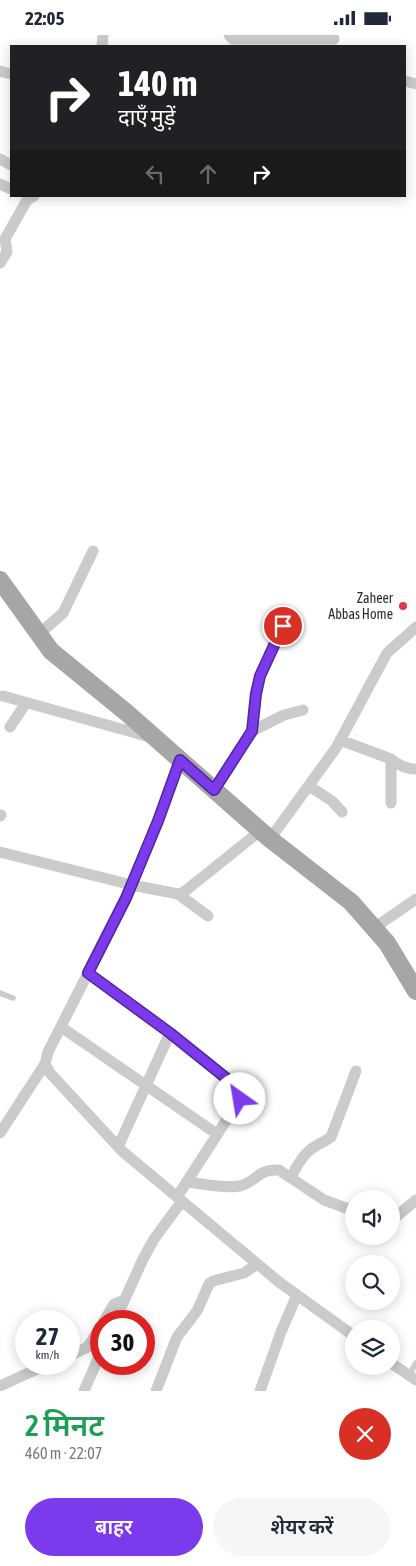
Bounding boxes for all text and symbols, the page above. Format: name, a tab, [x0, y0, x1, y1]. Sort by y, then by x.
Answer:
text: 22:05	[25, 7, 64, 29]
text: 140 m	[118, 63, 197, 103]
icon: right	[35, 65, 100, 130]
text: दाएँ मुड़ें	[118, 104, 176, 130]
icon: left	[141, 160, 169, 188]
icon: ahead	[194, 160, 222, 188]
icon: right	[247, 160, 275, 188]
place label: Zaheer Abbas Home	[328, 590, 394, 622]
marker: Zaheer Abbas Home	[397, 600, 409, 612]
pin	[262, 605, 304, 647]
icon: arrive	[269, 612, 297, 640]
position arrow	[213, 1072, 265, 1124]
map controls	[345, 1190, 400, 1375]
button: sound	[345, 1190, 400, 1245]
button: search	[345, 1255, 400, 1310]
speed limit sign: 30	[90, 1310, 155, 1375]
button: layers	[345, 1320, 400, 1375]
text: 27	[36, 1322, 59, 1350]
text: km/h	[36, 1348, 59, 1362]
text: 2 मिनट	[25, 1408, 104, 1442]
button: close	[339, 1408, 391, 1460]
text: 460 m · 22:07	[25, 1444, 102, 1462]
button: बाहर	[25, 1498, 203, 1556]
button: शेयर करें	[213, 1498, 391, 1556]

